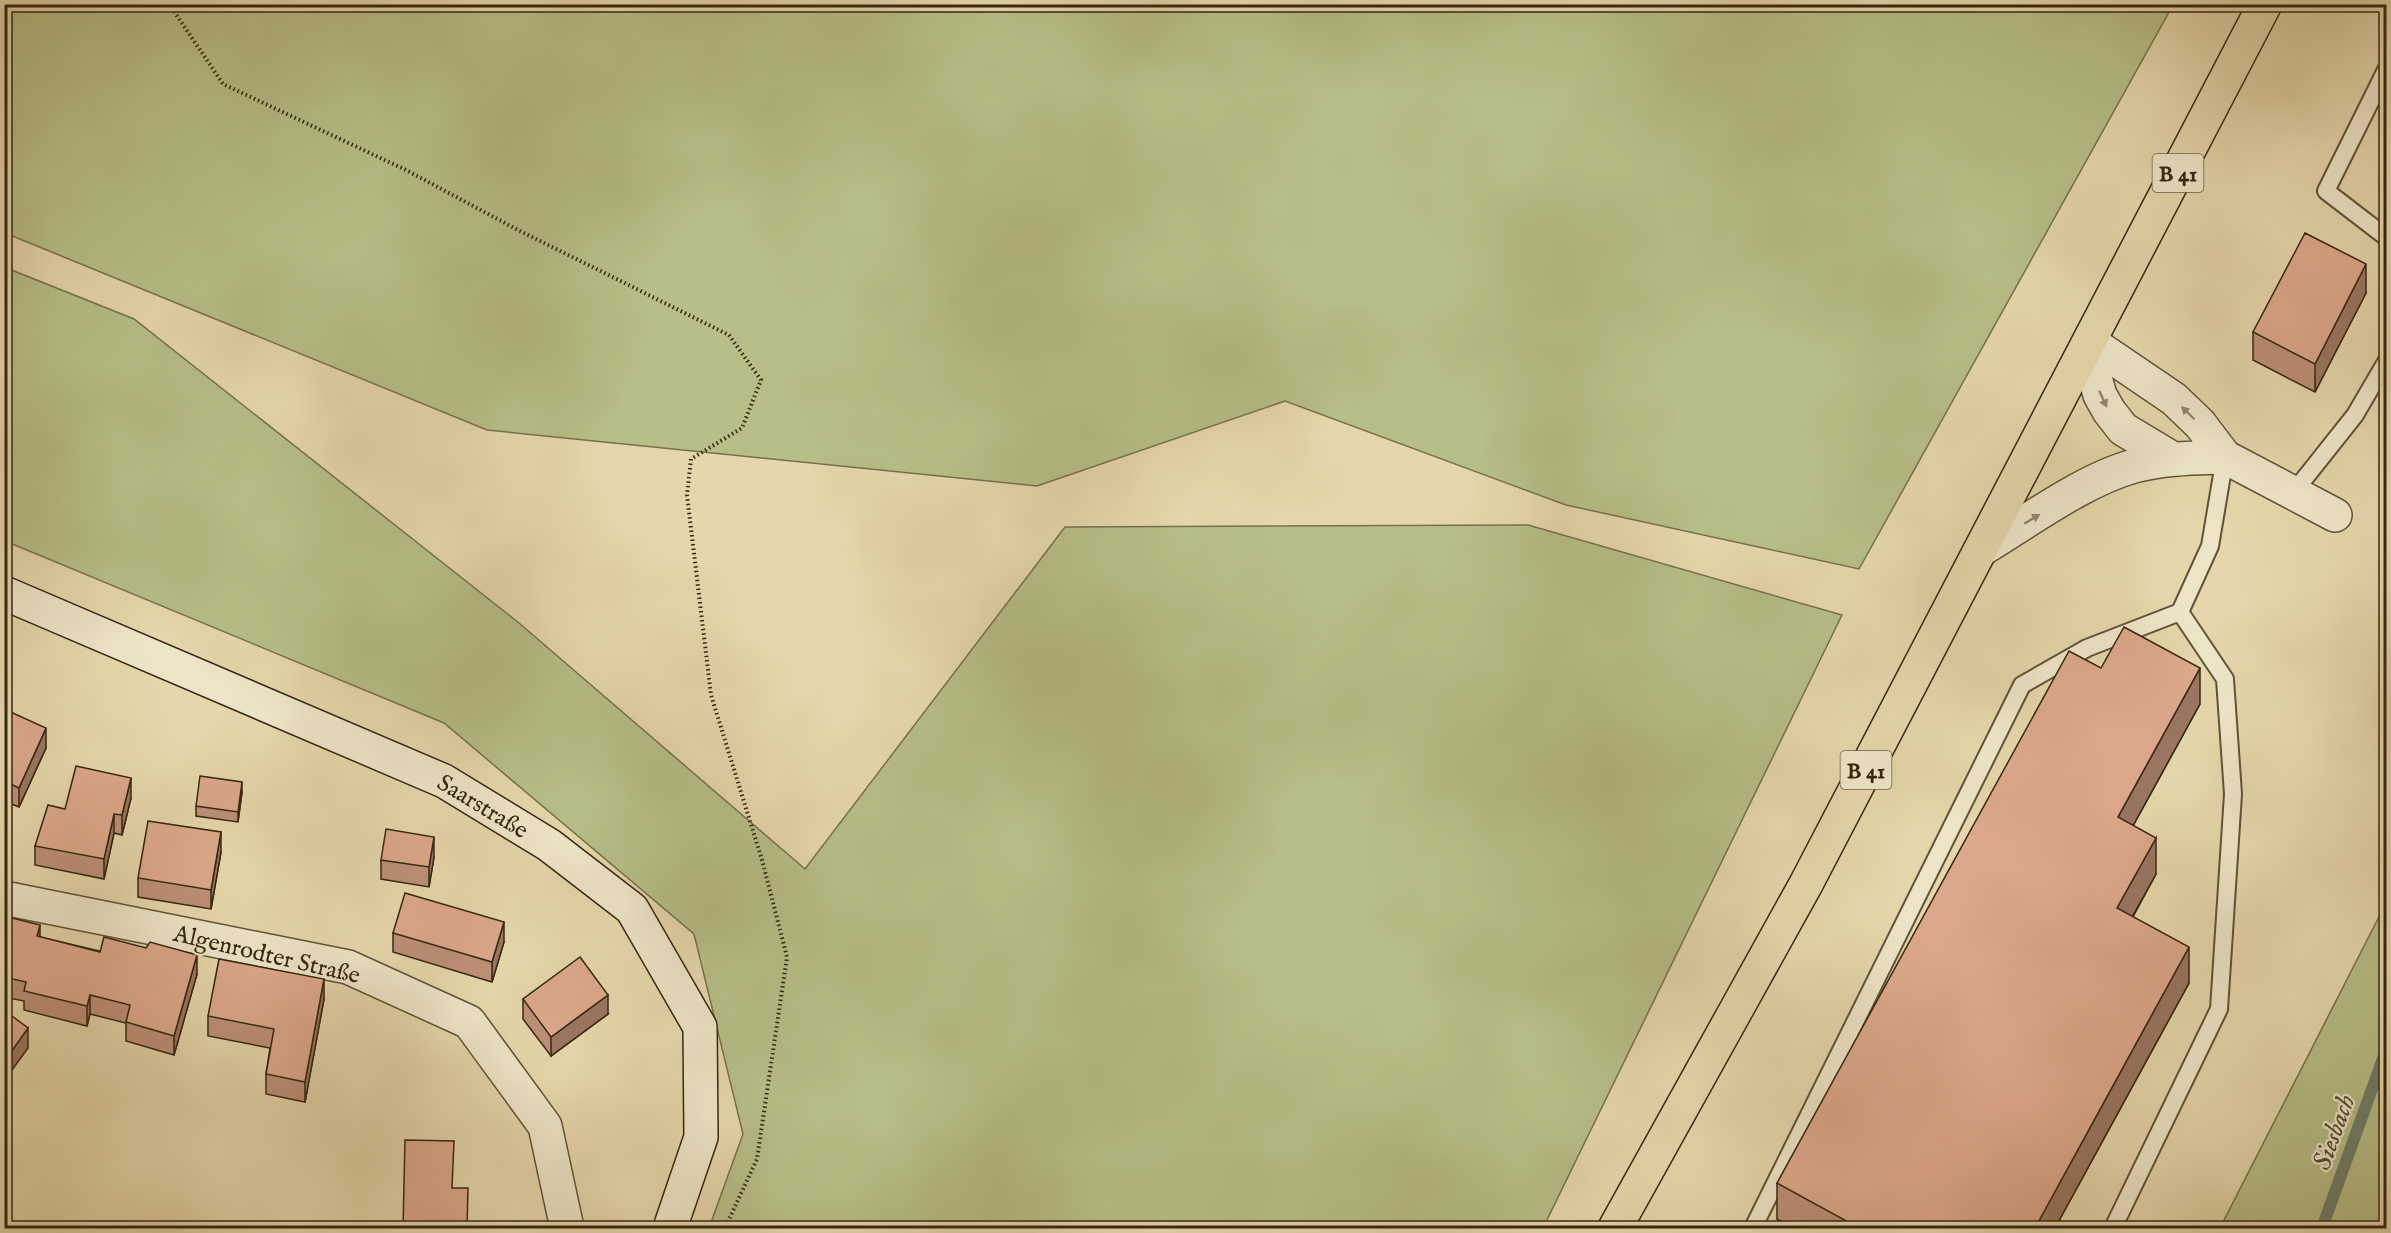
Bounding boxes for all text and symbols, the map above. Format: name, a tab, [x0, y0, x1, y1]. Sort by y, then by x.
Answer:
road number: B 41	[2152, 154, 2204, 192]
one-way arrow	[2098, 391, 2107, 408]
one-way arrow	[2182, 406, 2196, 420]
one-way arrow	[2024, 514, 2040, 525]
road number: B 41	[1840, 751, 1892, 789]
street label: Saarstraße	[431, 768, 534, 847]
street label: Algenrodter Straße	[169, 919, 363, 992]
water label: Siesbach	[2306, 1090, 2363, 1175]

